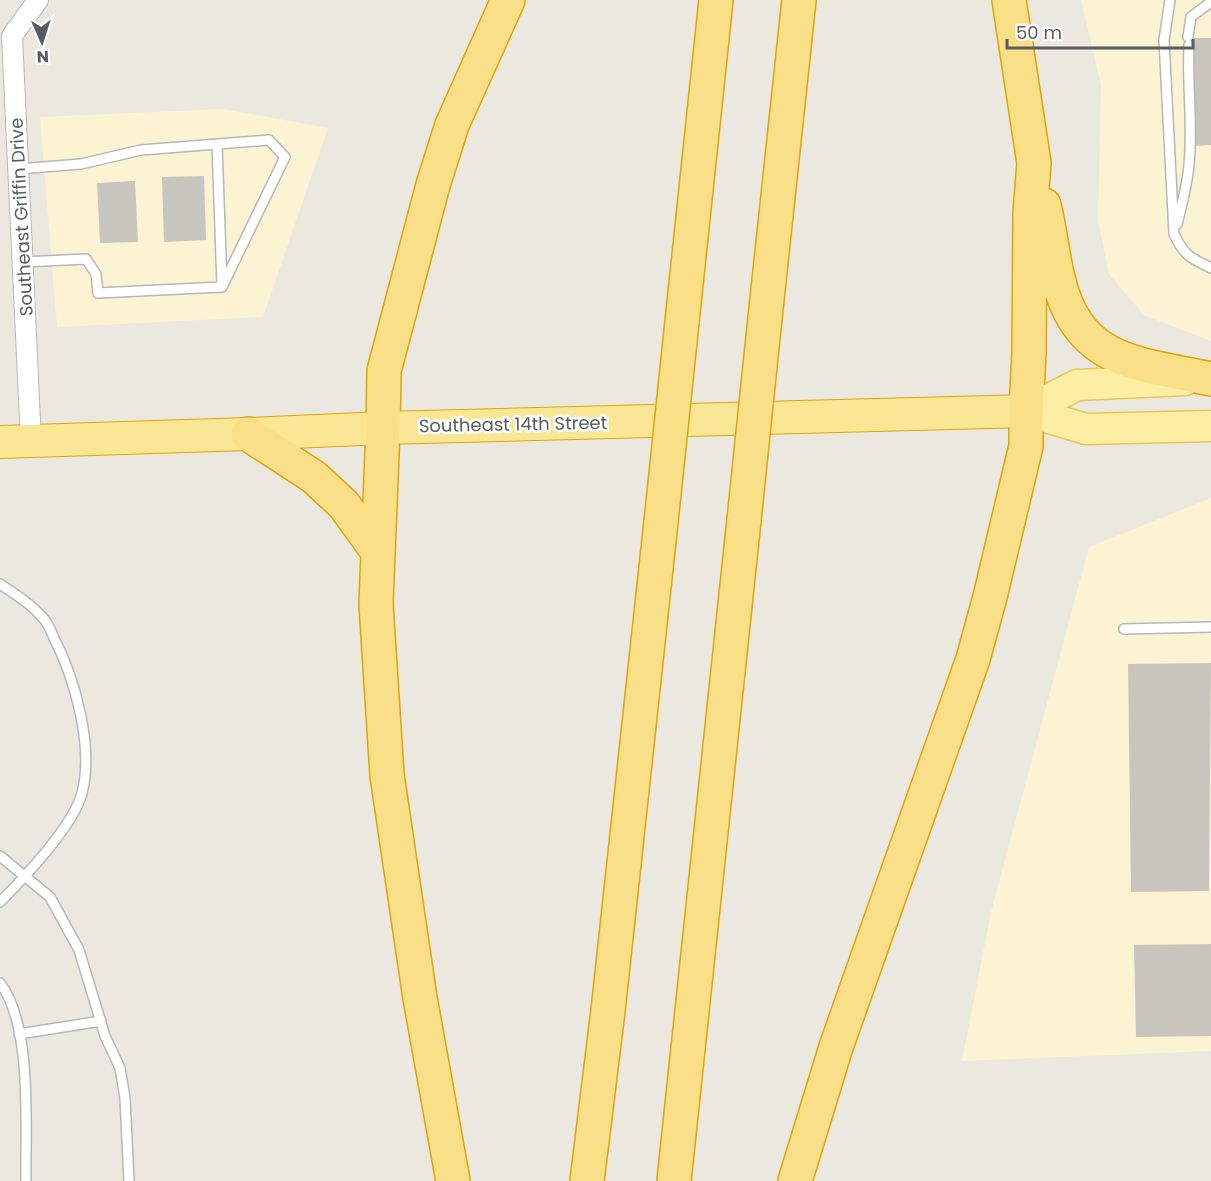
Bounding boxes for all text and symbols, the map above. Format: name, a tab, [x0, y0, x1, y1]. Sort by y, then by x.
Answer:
north arrow	[12, 12, 72, 72]
scale bar	[1007, 12, 1193, 50]
text: 50 m	[1016, 20, 1062, 45]
text: N	[36, 45, 49, 68]
street label: Southeast Griffin Drive	[3, 117, 39, 317]
street label: Southeast 14th Street	[419, 410, 607, 438]

